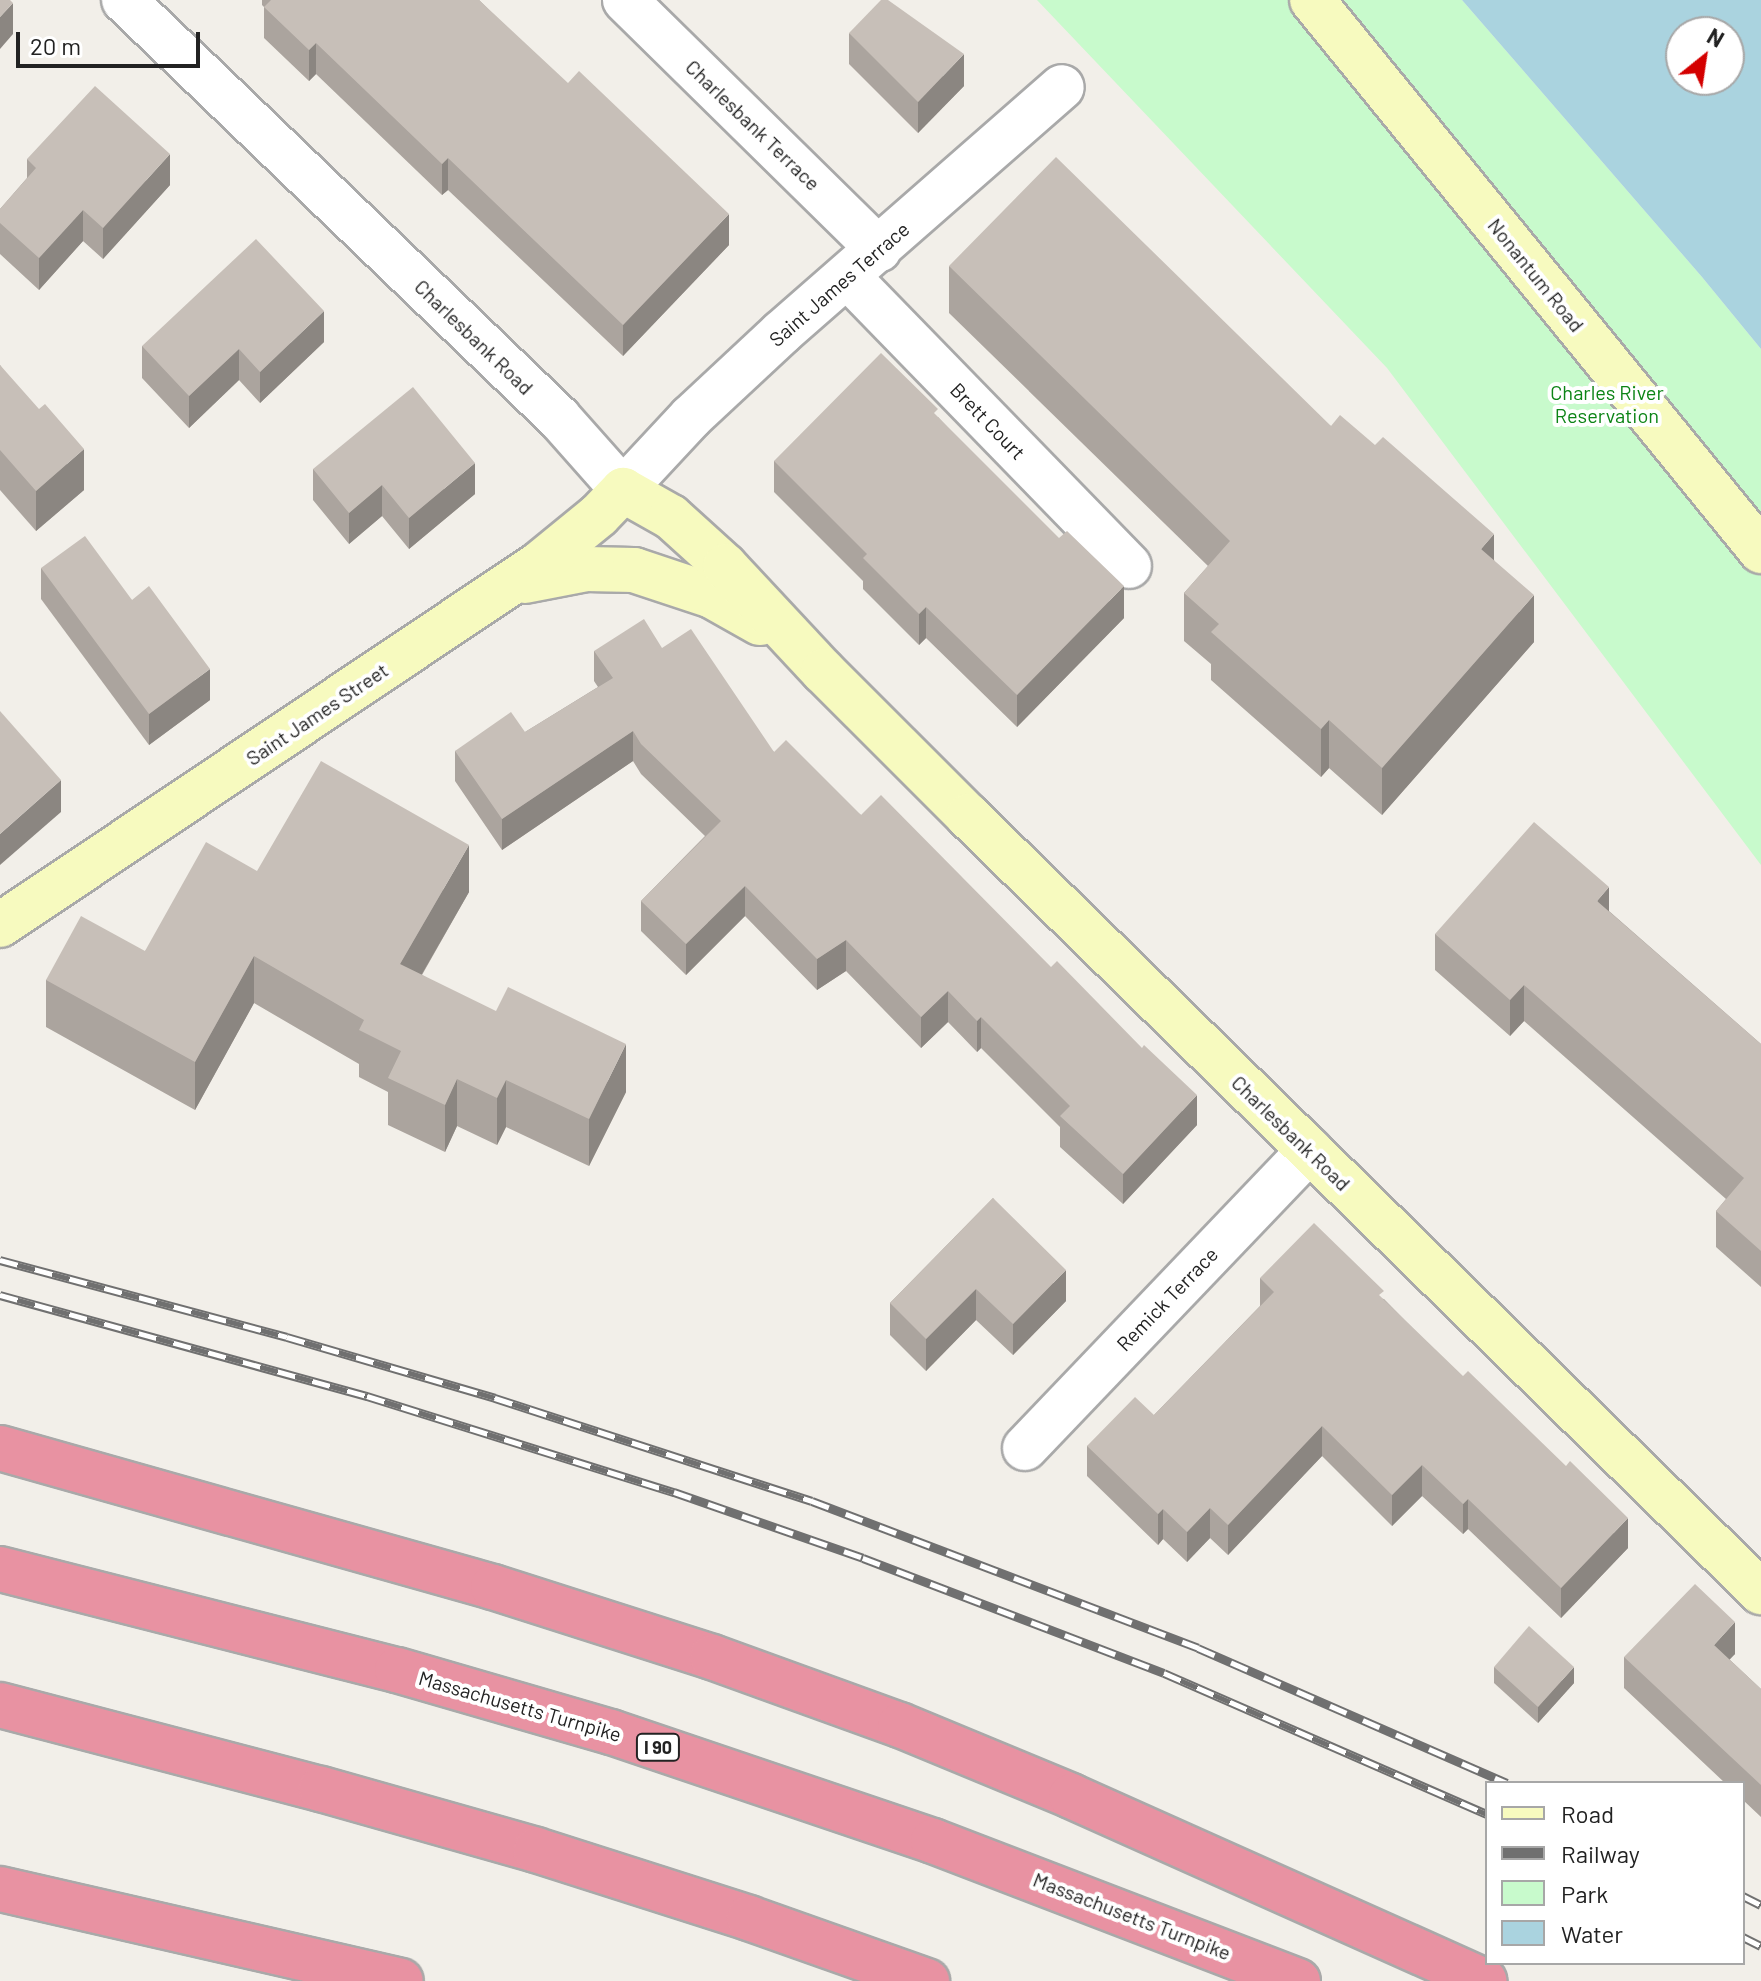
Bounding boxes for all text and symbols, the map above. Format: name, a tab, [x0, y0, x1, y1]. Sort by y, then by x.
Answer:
scale bar	[20, 16, 204, 66]
north arrow	[1665, 16, 1745, 96]
text: N	[1703, 22, 1729, 52]
text: 20 m	[30, 31, 81, 60]
street label: Charlesbank Terrace	[681, 55, 825, 195]
street label: Nonantum Road	[1483, 213, 1589, 337]
street label: Saint James Terrace	[764, 217, 914, 351]
street label: Charlesbank Road	[410, 274, 538, 400]
street label: Brett Court	[946, 378, 1030, 464]
park label: Charles River Reservation	[1550, 380, 1664, 427]
street label: Saint James Street	[242, 658, 392, 770]
street label: Charlesbank Road	[1227, 1070, 1355, 1196]
street label: Remick Terrace	[1111, 1242, 1223, 1356]
street label: Massachusetts Turnpike	[416, 1666, 624, 1746]
road number: I 90	[634, 1733, 682, 1761]
legend	[1485, 1781, 1745, 1965]
text: Road	[1561, 1799, 1614, 1828]
text: Railway	[1561, 1839, 1640, 1868]
street label: Massachusetts Turnpike	[1030, 1867, 1234, 1965]
text: Park	[1561, 1879, 1608, 1908]
text: Water	[1561, 1919, 1623, 1948]

